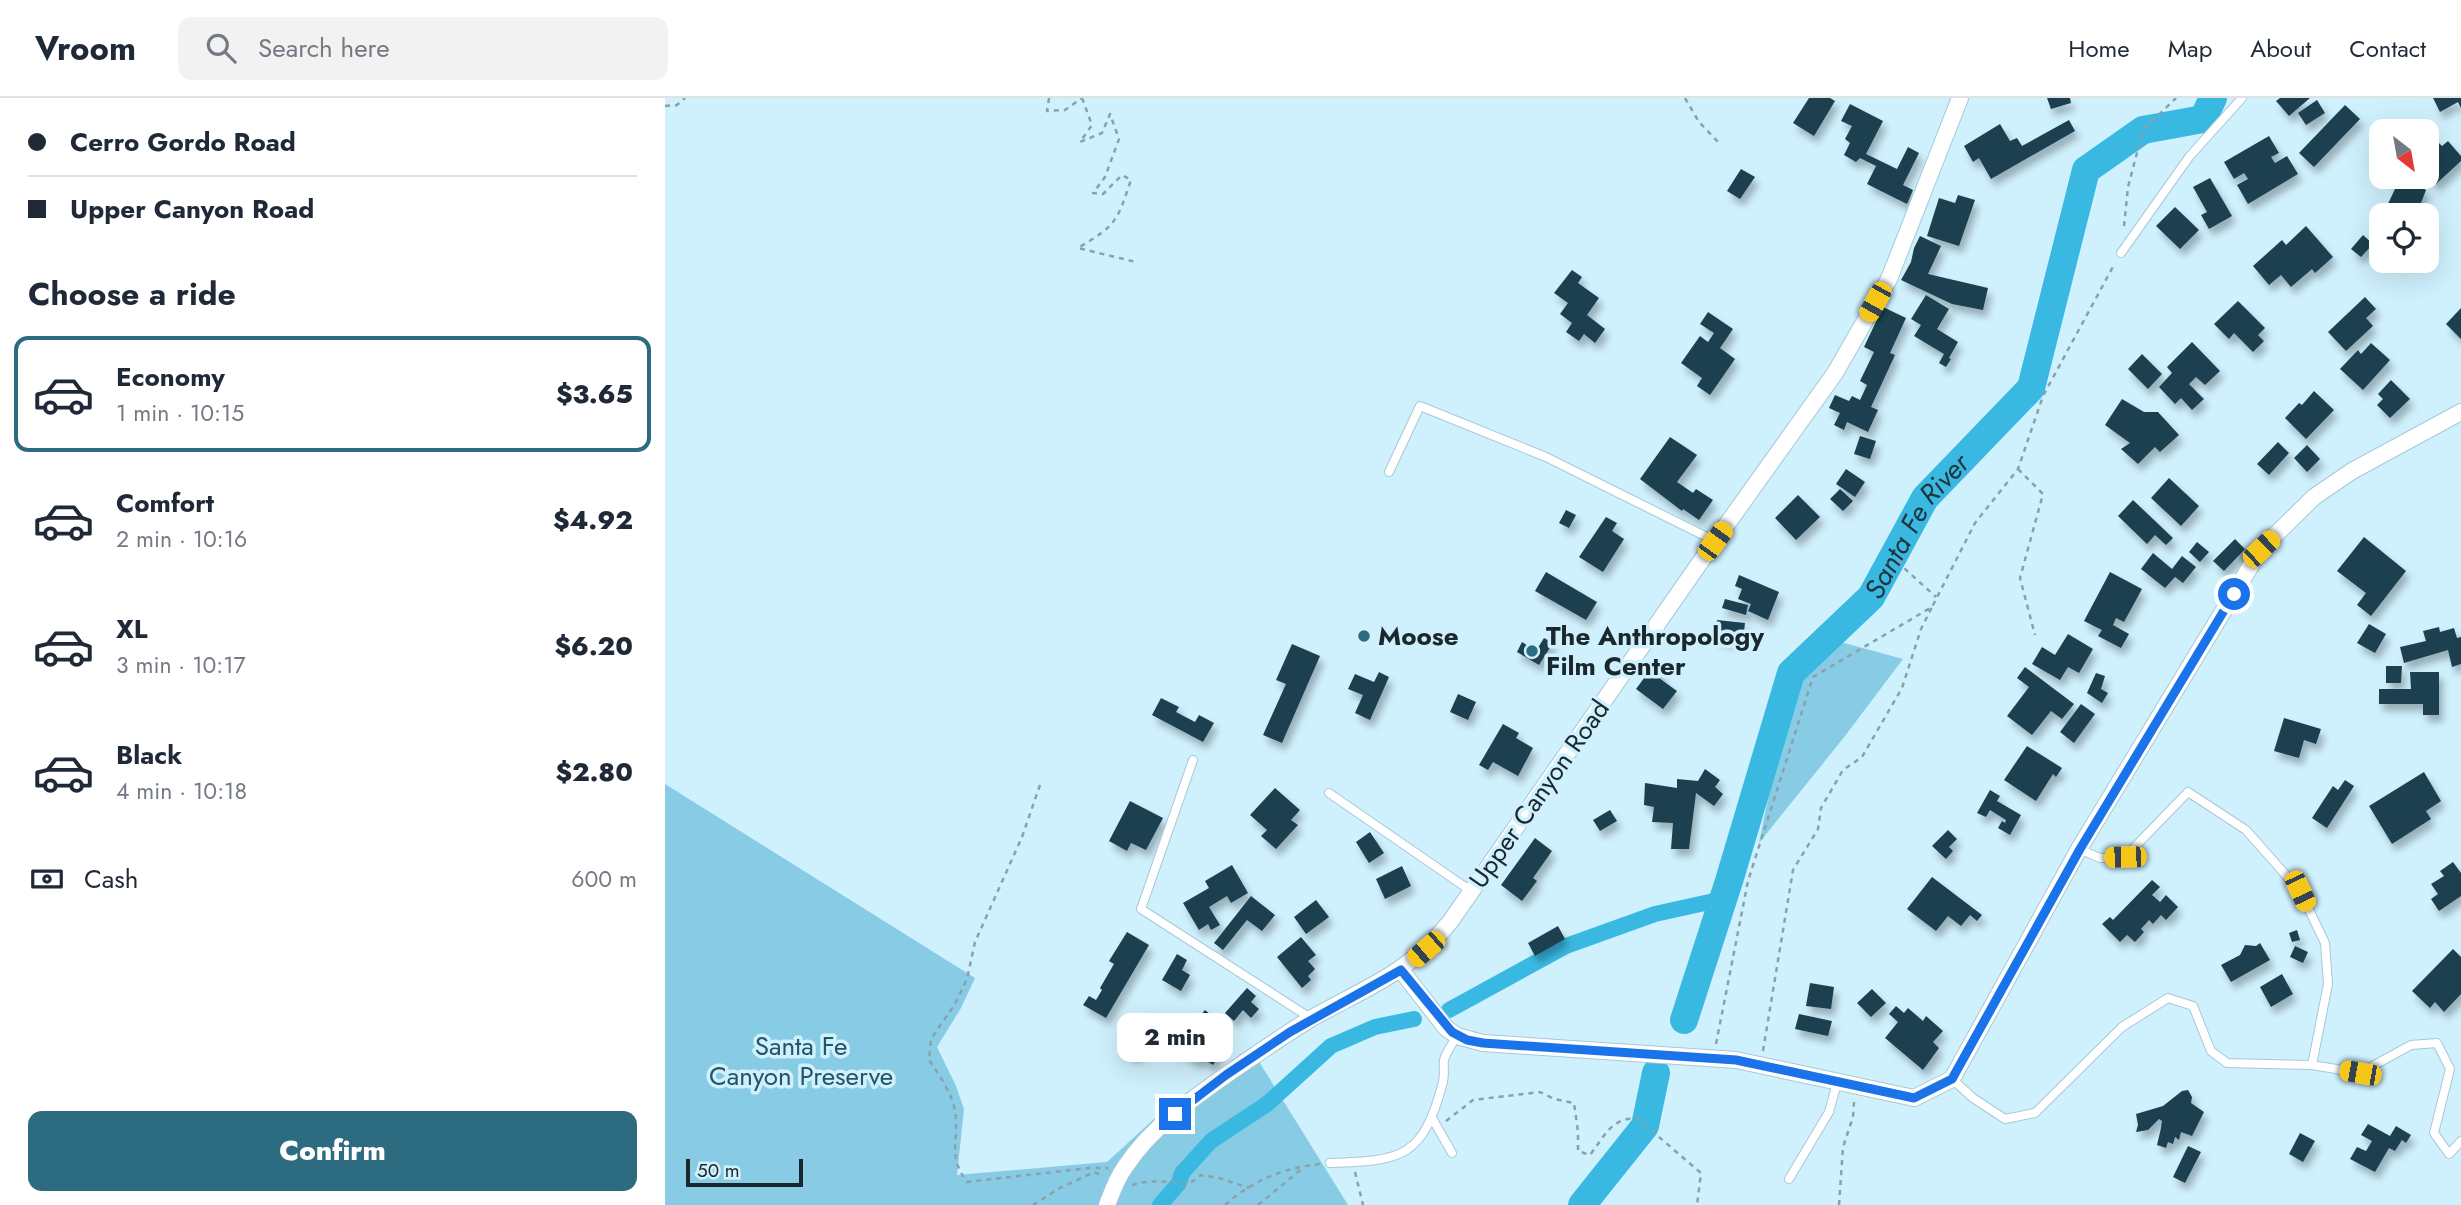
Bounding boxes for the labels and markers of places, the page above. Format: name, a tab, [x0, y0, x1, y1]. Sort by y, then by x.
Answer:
place label: Moose	[1378, 617, 1459, 655]
place label: The Anthropology Film Center	[1546, 617, 1764, 685]
marker: Moose	[1356, 628, 1372, 644]
marker: The Anthropology Film Center	[1524, 643, 1540, 659]

